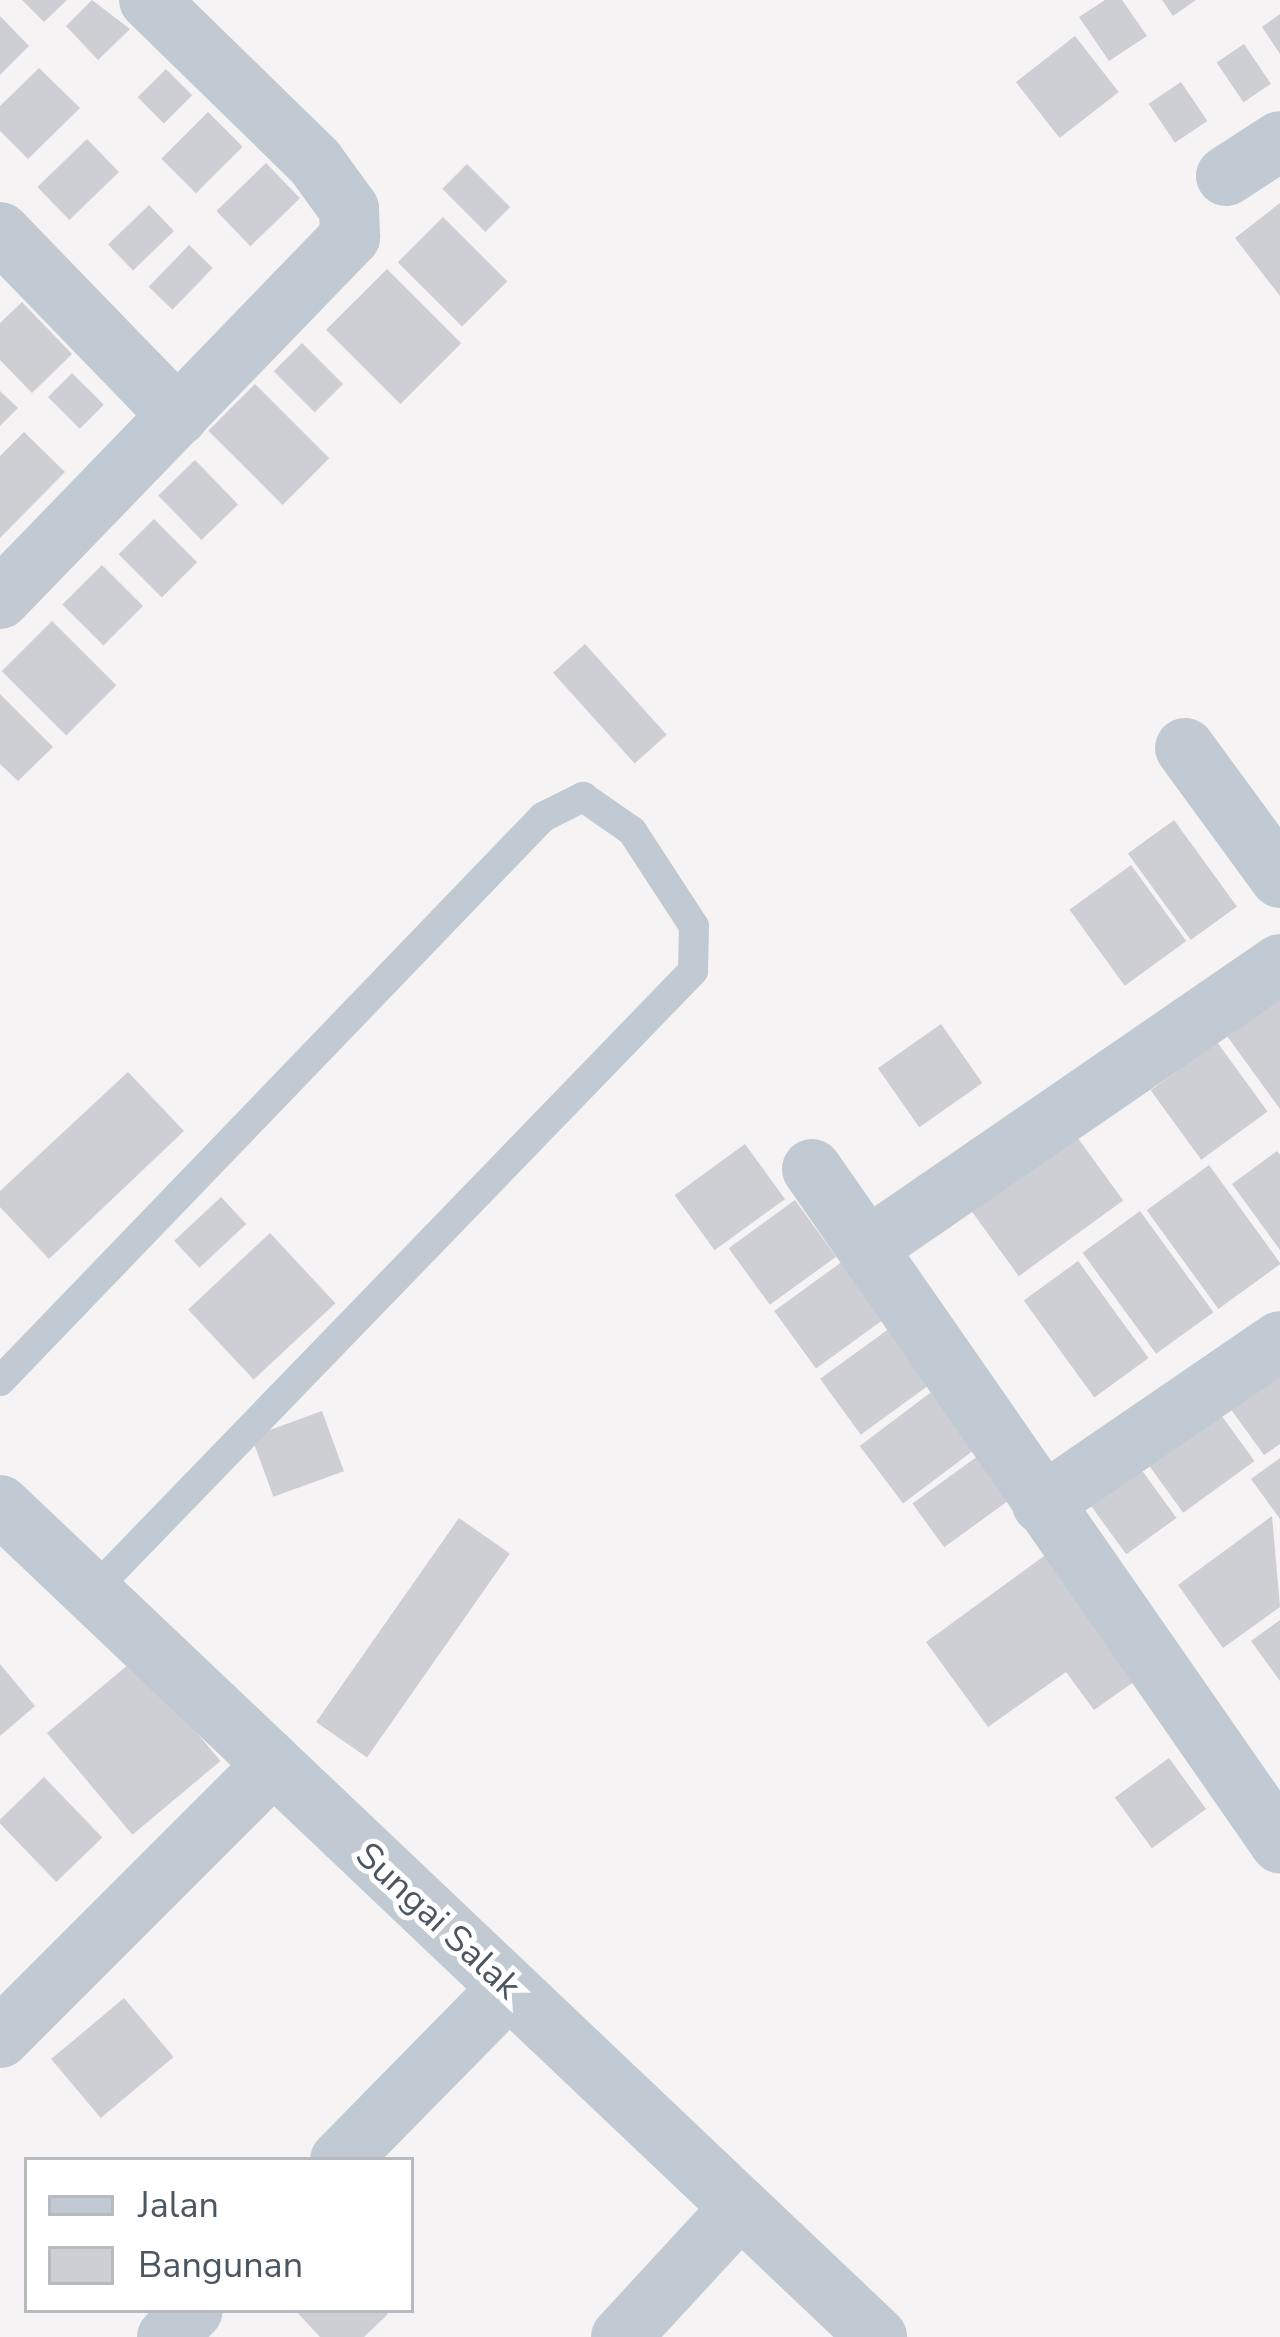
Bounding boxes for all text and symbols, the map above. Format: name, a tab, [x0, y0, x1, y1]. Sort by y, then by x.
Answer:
street label: Sungai Salak	[347, 1834, 529, 2008]
legend	[24, 2157, 414, 2313]
text: Jalan	[138, 2181, 219, 2230]
text: Bangunan	[138, 2241, 303, 2290]

